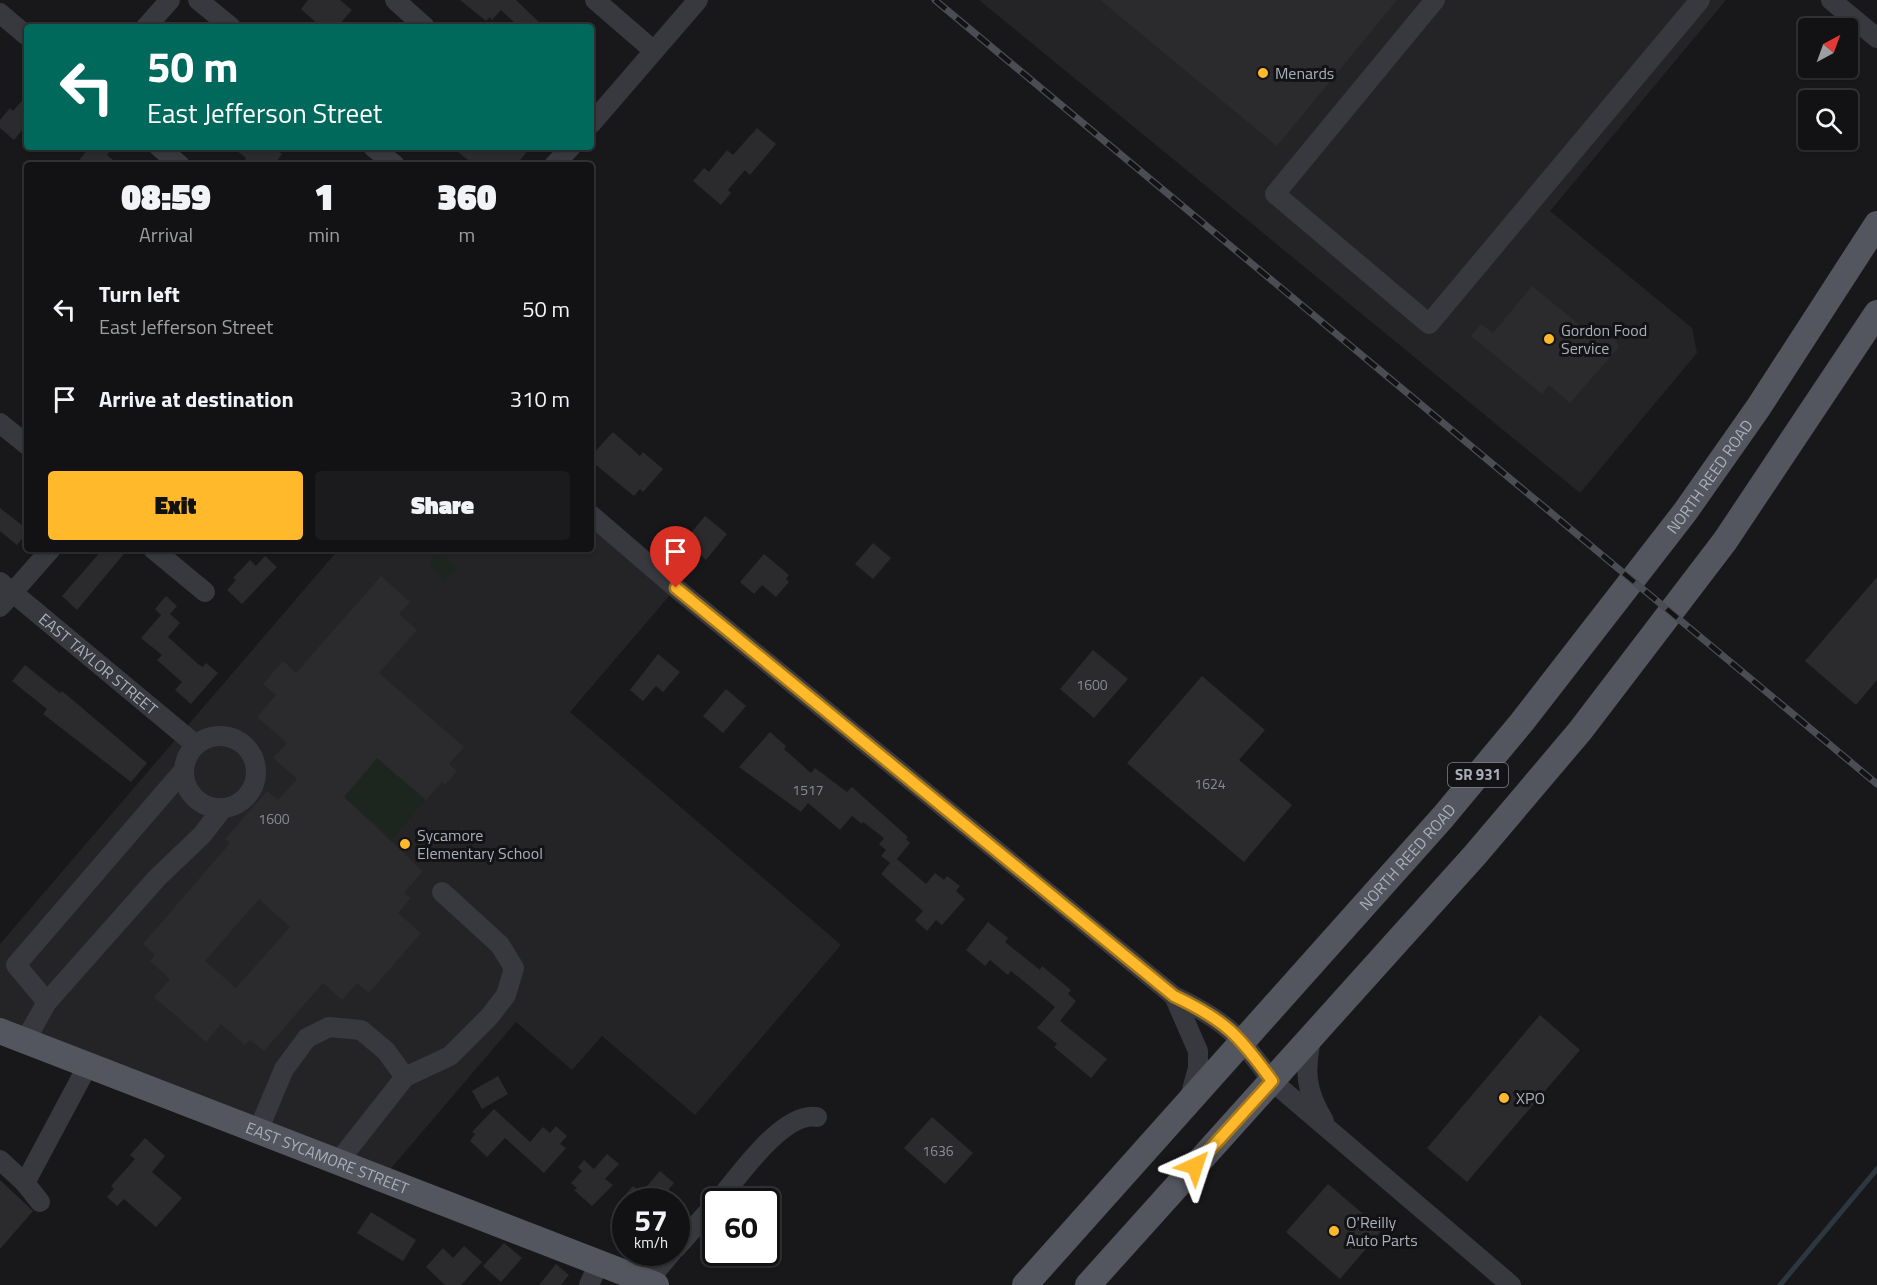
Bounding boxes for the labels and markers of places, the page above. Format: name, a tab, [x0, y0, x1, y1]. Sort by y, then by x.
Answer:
place label: Menards	[1275, 61, 1334, 85]
marker: Menards	[1256, 66, 1270, 80]
place label: Gordon Food Service	[1561, 318, 1647, 360]
marker: Gordon Food Service	[1542, 332, 1556, 346]
pin	[650, 526, 701, 588]
place label: Sycamore Elementary School	[417, 823, 543, 865]
marker: Sycamore Elementary School	[398, 837, 412, 851]
place label: XPO	[1516, 1086, 1545, 1110]
marker: XPO	[1497, 1091, 1511, 1105]
place label: O'Reilly Auto Parts	[1346, 1210, 1418, 1252]
marker: O'Reilly Auto Parts	[1327, 1224, 1341, 1238]

